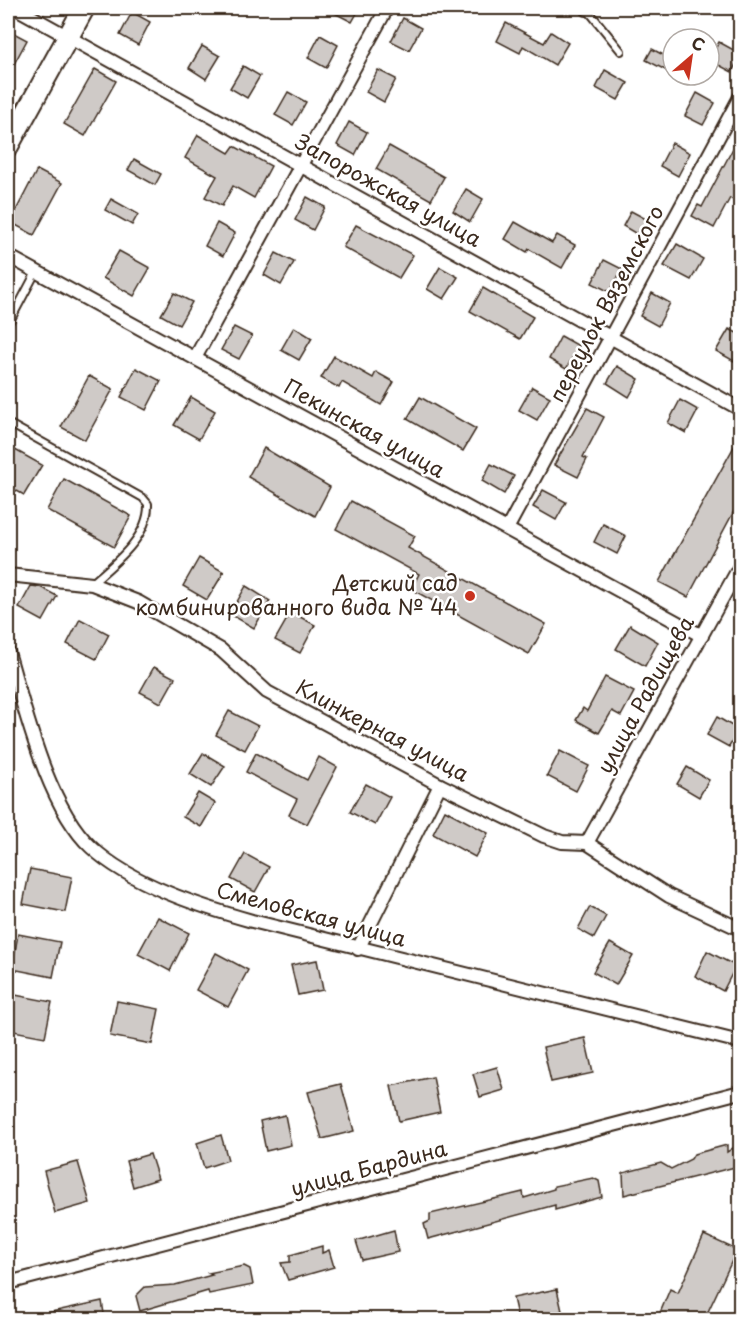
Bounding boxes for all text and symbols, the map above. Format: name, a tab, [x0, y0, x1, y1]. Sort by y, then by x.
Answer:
north arrow	[661, 27, 721, 87]
text: С	[688, 30, 710, 56]
street label: Запорожская улица	[290, 125, 489, 254]
street label: переулок Вяземского	[540, 199, 671, 407]
street label: Пекинская улица	[279, 370, 452, 485]
place label: Детский сад комбинированного вида № 44	[135, 566, 458, 622]
marker: Детский сад комбинированного вида № 44	[463, 589, 477, 603]
street label: улица Радищева	[588, 609, 701, 779]
street label: Клинкерная улица	[290, 670, 476, 789]
street label: Смеловская улица	[213, 872, 411, 954]
street label: улица Бардина	[287, 1131, 451, 1203]

